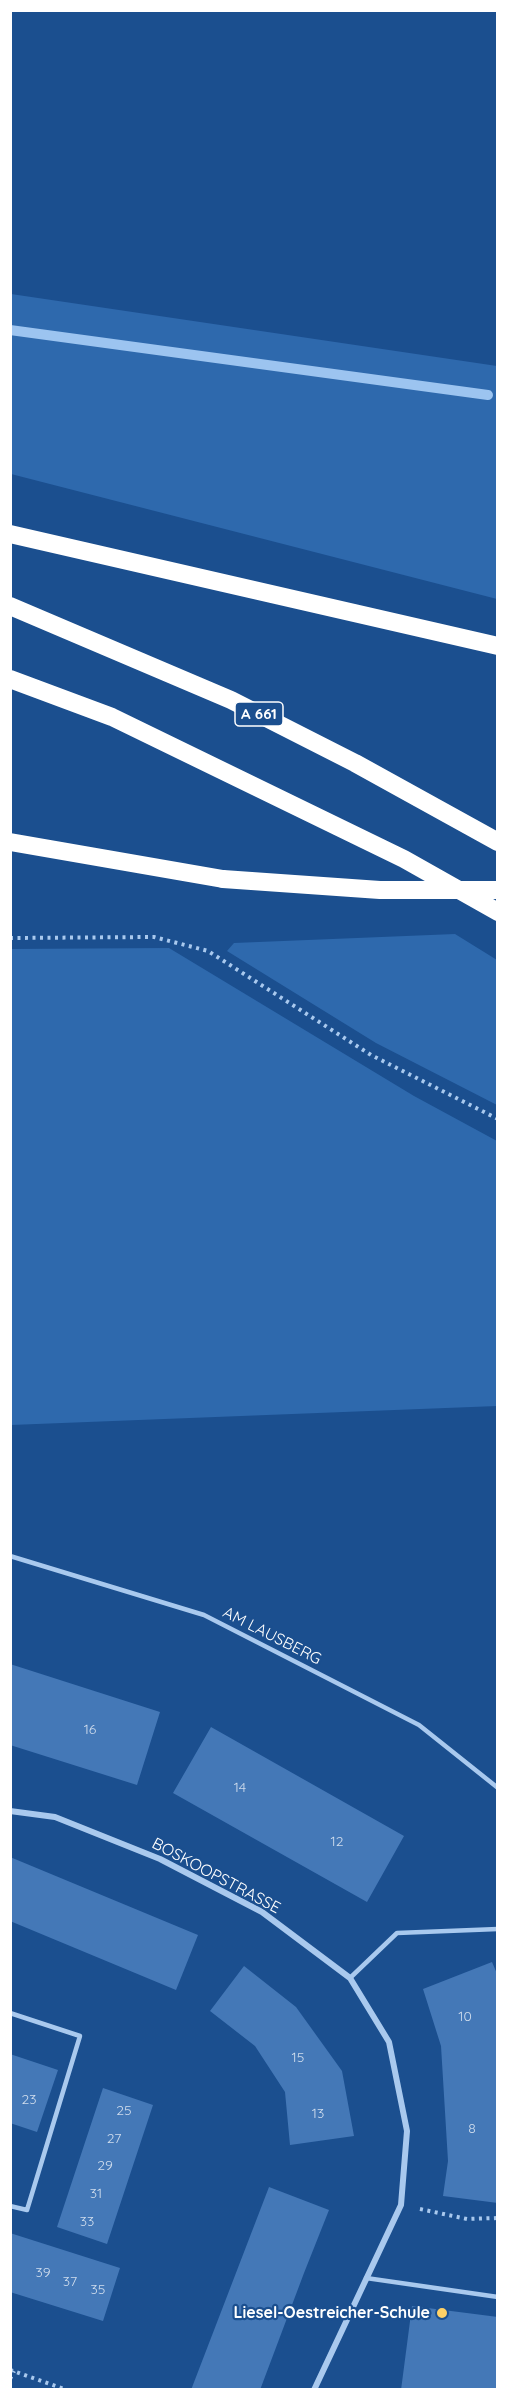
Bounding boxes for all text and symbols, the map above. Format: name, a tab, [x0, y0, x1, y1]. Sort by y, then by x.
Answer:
road number: A 661	[235, 702, 283, 726]
street label: AM LAUSBERG	[219, 1603, 325, 1669]
house number: 16	[84, 1722, 96, 1738]
house number: 14	[234, 1780, 246, 1796]
street label: BOSKOOPSTRASSE	[148, 1834, 284, 1918]
house number: 12	[331, 1834, 343, 1850]
house number: 10	[458, 2009, 472, 2025]
house number: 15	[292, 2050, 304, 2066]
house number: 23	[21, 2092, 37, 2108]
house number: 25	[116, 2103, 132, 2119]
house number: 13	[312, 2106, 324, 2122]
house number: 8	[468, 2121, 476, 2137]
house number: 27	[107, 2131, 121, 2147]
house number: 29	[97, 2158, 113, 2174]
house number: 31	[90, 2186, 102, 2202]
house number: 33	[80, 2214, 94, 2230]
house number: 39	[35, 2265, 51, 2281]
house number: 37	[63, 2274, 77, 2290]
house number: 35	[91, 2282, 105, 2298]
place label: Liesel-Oestreicher-Schule	[234, 2303, 430, 2323]
marker: Liesel-Oestreicher-Schule	[435, 2306, 449, 2320]

